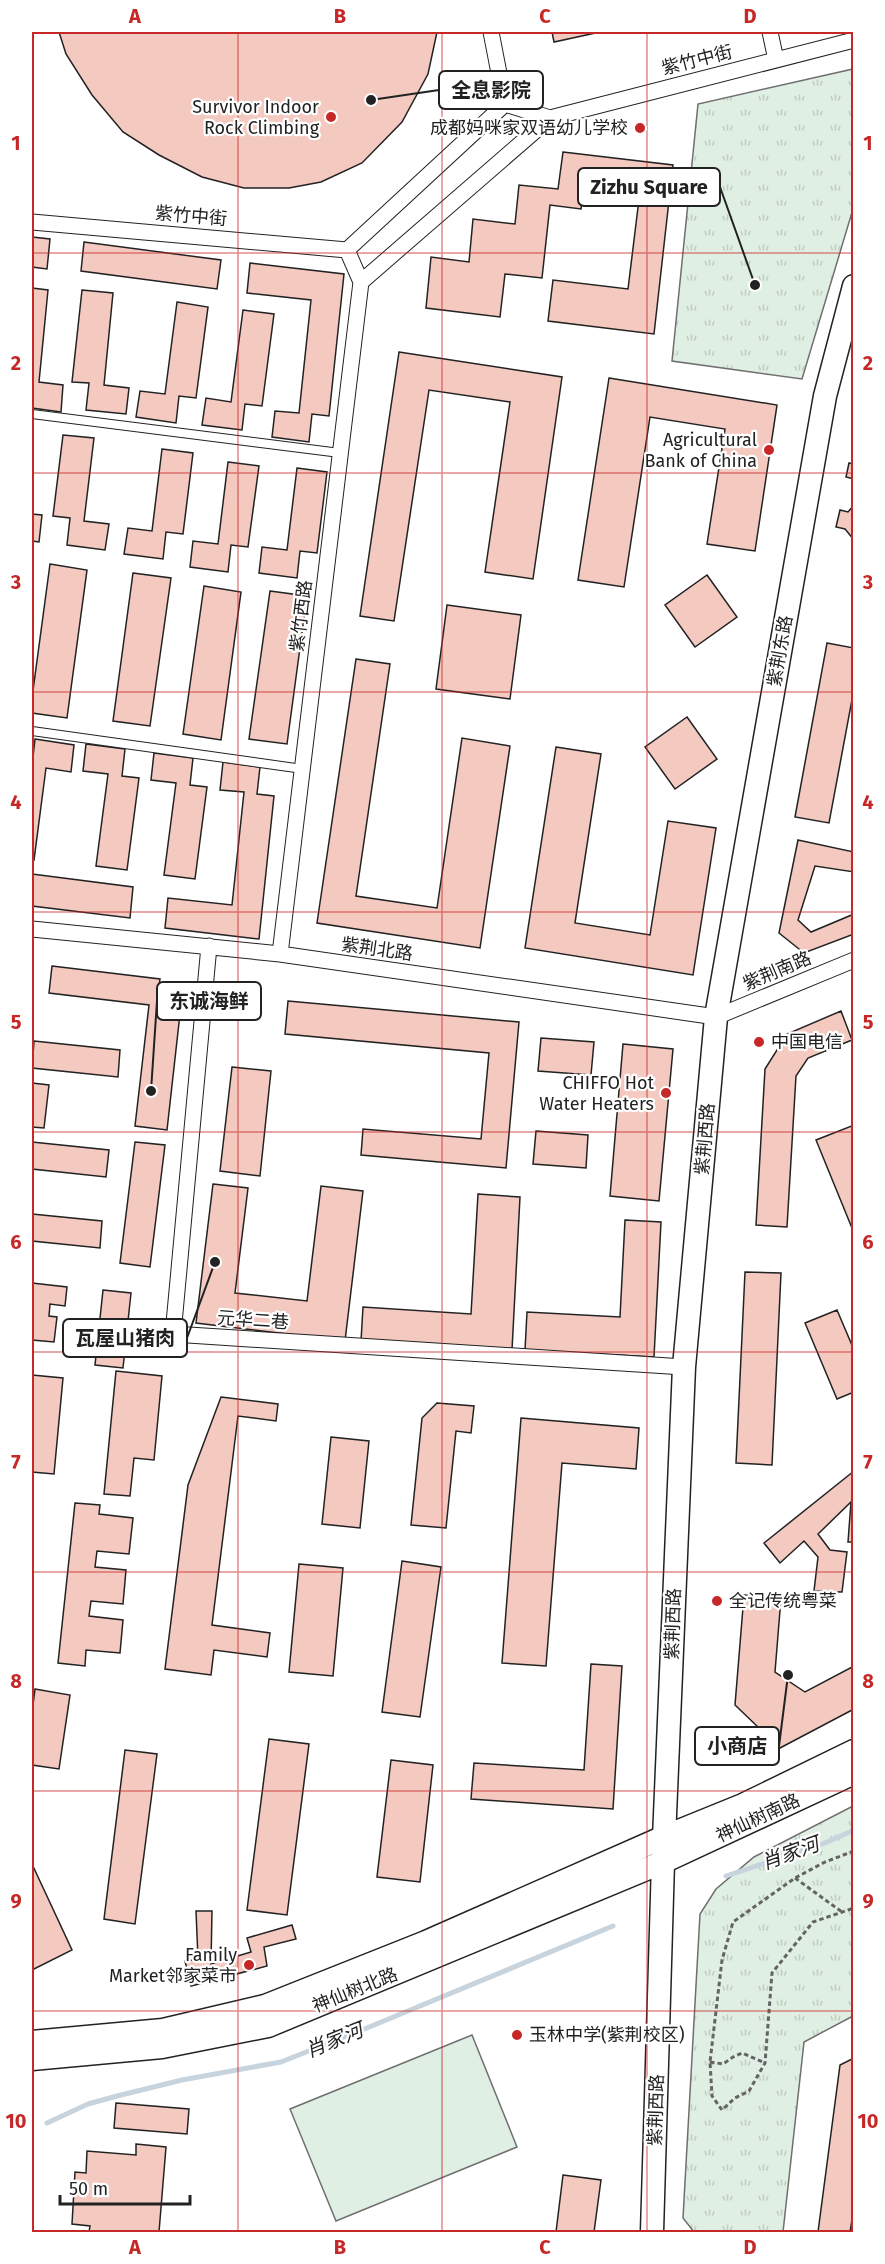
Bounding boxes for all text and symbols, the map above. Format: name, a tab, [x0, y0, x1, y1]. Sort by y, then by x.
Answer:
text: A	[128, 4, 142, 28]
text: B	[334, 4, 346, 28]
text: C	[539, 4, 551, 28]
text: D	[743, 4, 757, 28]
street label: 紫竹中街	[659, 41, 735, 79]
callout: 全息影院	[439, 71, 543, 109]
text: 全息影院	[451, 78, 531, 102]
place label: Survivor Indoor Rock Climbing	[192, 96, 320, 139]
marker: Survivor Indoor Rock Climbing	[324, 110, 338, 124]
place label: 成都妈咪家双语幼儿学校	[430, 117, 628, 139]
marker: 成都妈咪家双语幼儿学校	[633, 121, 647, 135]
text: 1	[11, 131, 21, 155]
text: 1	[863, 131, 873, 155]
callout: Zizhu Square	[578, 168, 720, 206]
text: Zizhu Square	[590, 175, 708, 199]
street label: 紫竹中街	[154, 202, 228, 230]
text: 2	[11, 351, 21, 375]
text: 2	[863, 351, 873, 375]
place label: Agricultural Bank of China	[645, 429, 757, 472]
marker: Agricultural Bank of China	[762, 443, 776, 457]
text: 3	[10, 570, 21, 594]
text: 3	[862, 570, 873, 594]
street label: 紫竹西路	[286, 579, 316, 653]
street label: 紫荆东路	[763, 614, 797, 688]
text: 4	[10, 790, 22, 814]
text: 4	[862, 790, 874, 814]
street label: 紫荆北路	[340, 933, 414, 965]
street label: 紫荆南路	[740, 947, 814, 995]
callout: 东诚海鲜	[157, 982, 261, 1020]
text: 东诚海鲜	[169, 989, 249, 1013]
text: 5	[11, 1010, 22, 1034]
text: 5	[863, 1010, 874, 1034]
place label: 中国电信	[771, 1031, 843, 1053]
marker: 中国电信	[752, 1035, 766, 1049]
place label: CHIFFO Hot Water Heaters	[539, 1072, 654, 1115]
marker: CHIFFO Hot Water Heaters	[659, 1086, 673, 1100]
street label: 紫荆西路	[691, 1102, 719, 1176]
text: 6	[10, 1230, 22, 1254]
text: 6	[862, 1230, 874, 1254]
street label: 元华二巷	[216, 1307, 290, 1333]
callout: 瓦屋山猪肉	[63, 1319, 187, 1357]
text: 瓦屋山猪肉	[75, 1326, 175, 1350]
text: 7	[11, 1450, 21, 1474]
text: 7	[863, 1450, 873, 1474]
street label: 紫荆西路	[661, 1588, 685, 1660]
place label: 全记传统粤菜	[729, 1590, 837, 1612]
marker: 全记传统粤菜	[710, 1594, 724, 1608]
text: 8	[10, 1669, 22, 1693]
text: 8	[862, 1669, 874, 1693]
callout: 小商店	[695, 1727, 779, 1765]
text: 小商店	[707, 1734, 767, 1758]
street label: 神仙树南路	[713, 1789, 803, 1847]
water label: 肖家河	[758, 1830, 826, 1875]
text: 9	[10, 1889, 22, 1913]
text: 9	[862, 1889, 874, 1913]
place label: Family Market邻家菜市	[109, 1944, 237, 1987]
marker: Family Market邻家菜市	[242, 1958, 256, 1972]
street label: 神仙树北路	[309, 1963, 401, 2017]
water label: 肖家河	[302, 2016, 370, 2062]
place label: 玉林中学(紫荆校区)	[529, 2024, 685, 2046]
marker: 玉林中学(紫荆校区)	[510, 2028, 524, 2042]
street label: 紫荆西路	[644, 2074, 668, 2146]
text: 10	[6, 2109, 26, 2133]
text: 10	[858, 2109, 878, 2133]
scale bar	[60, 2168, 190, 2206]
text: 50 m	[69, 2178, 108, 2200]
text: A	[128, 2235, 142, 2259]
text: B	[334, 2235, 346, 2259]
text: C	[539, 2235, 551, 2259]
text: D	[743, 2235, 757, 2259]

